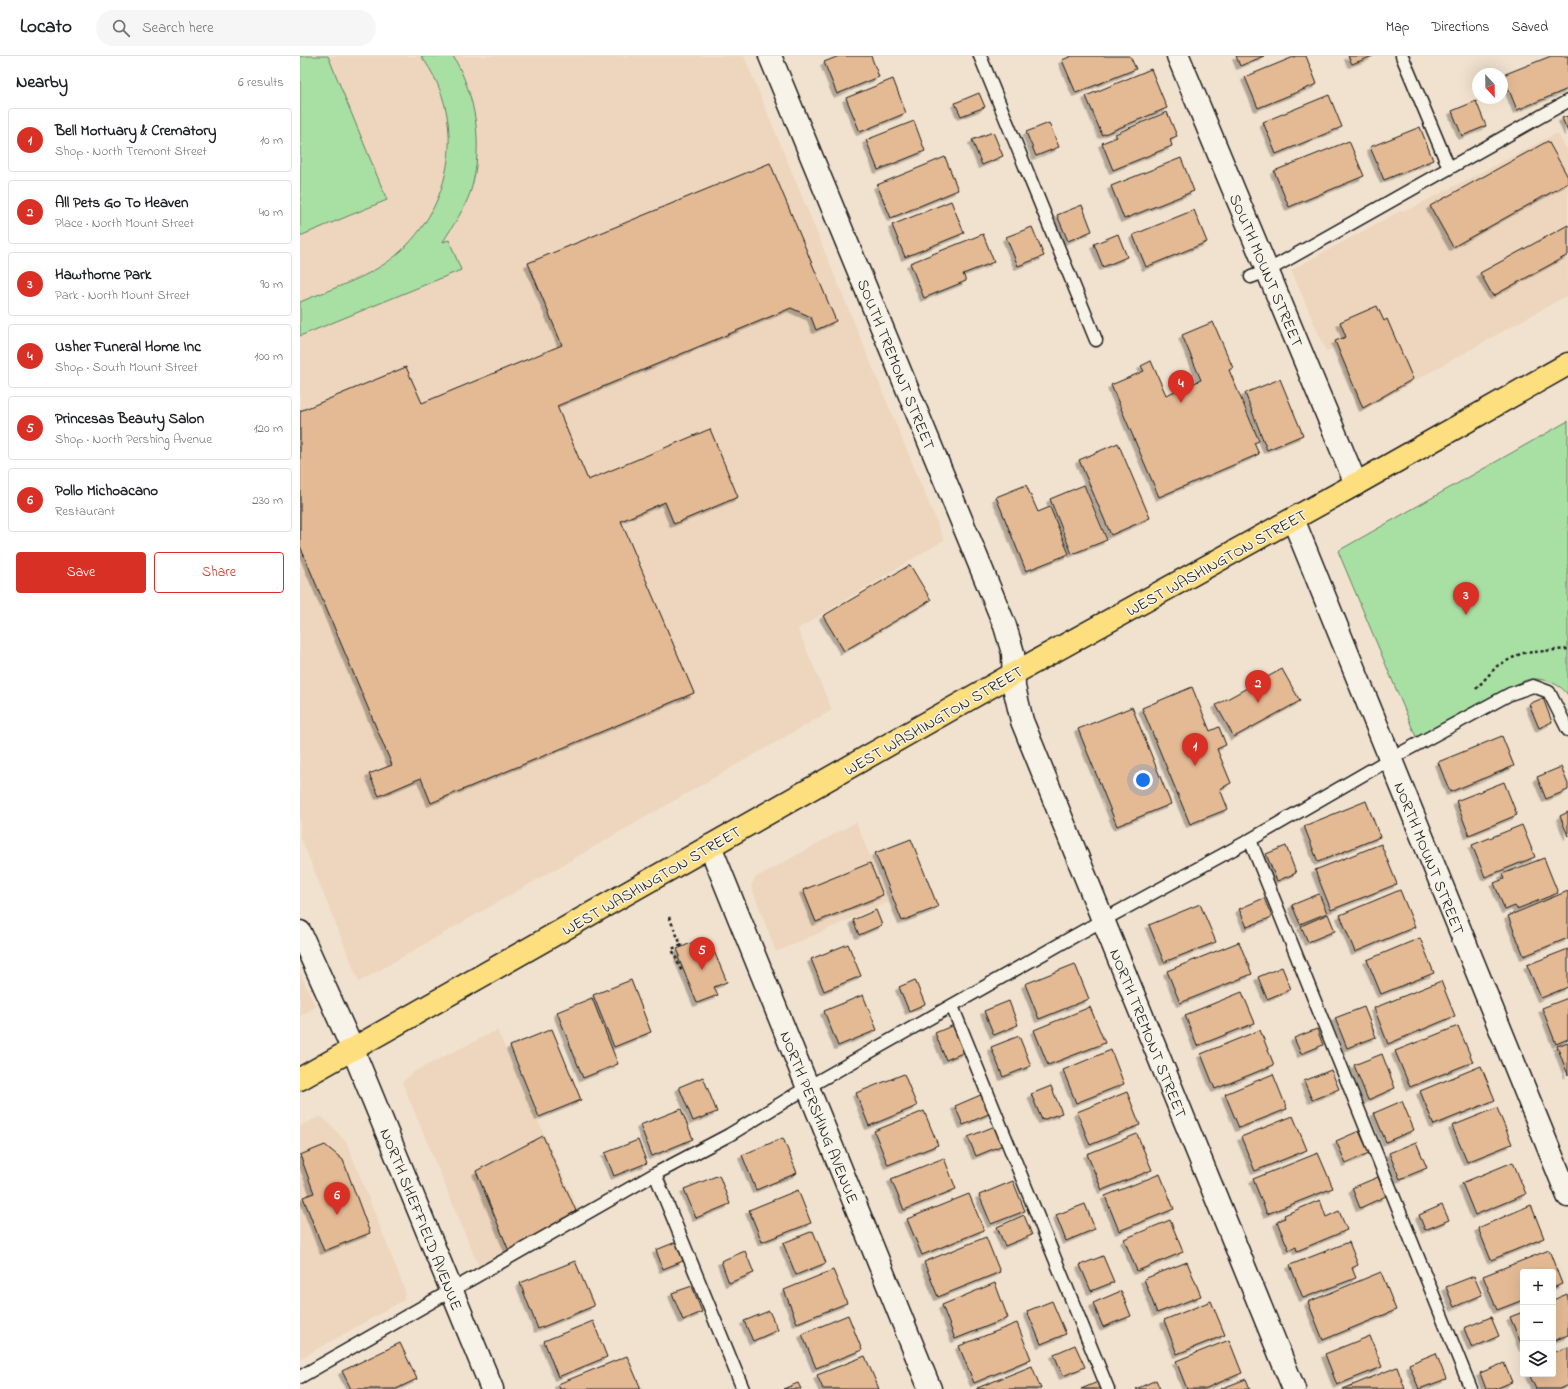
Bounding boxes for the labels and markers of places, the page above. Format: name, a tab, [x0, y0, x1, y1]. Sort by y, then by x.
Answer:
pin: 4	[1168, 370, 1194, 403]
pin: 3	[1453, 582, 1479, 615]
pin: 2	[1245, 670, 1271, 703]
pin: 1	[1182, 733, 1208, 766]
pin: 5	[689, 937, 715, 970]
pin: 6	[324, 1182, 350, 1215]

